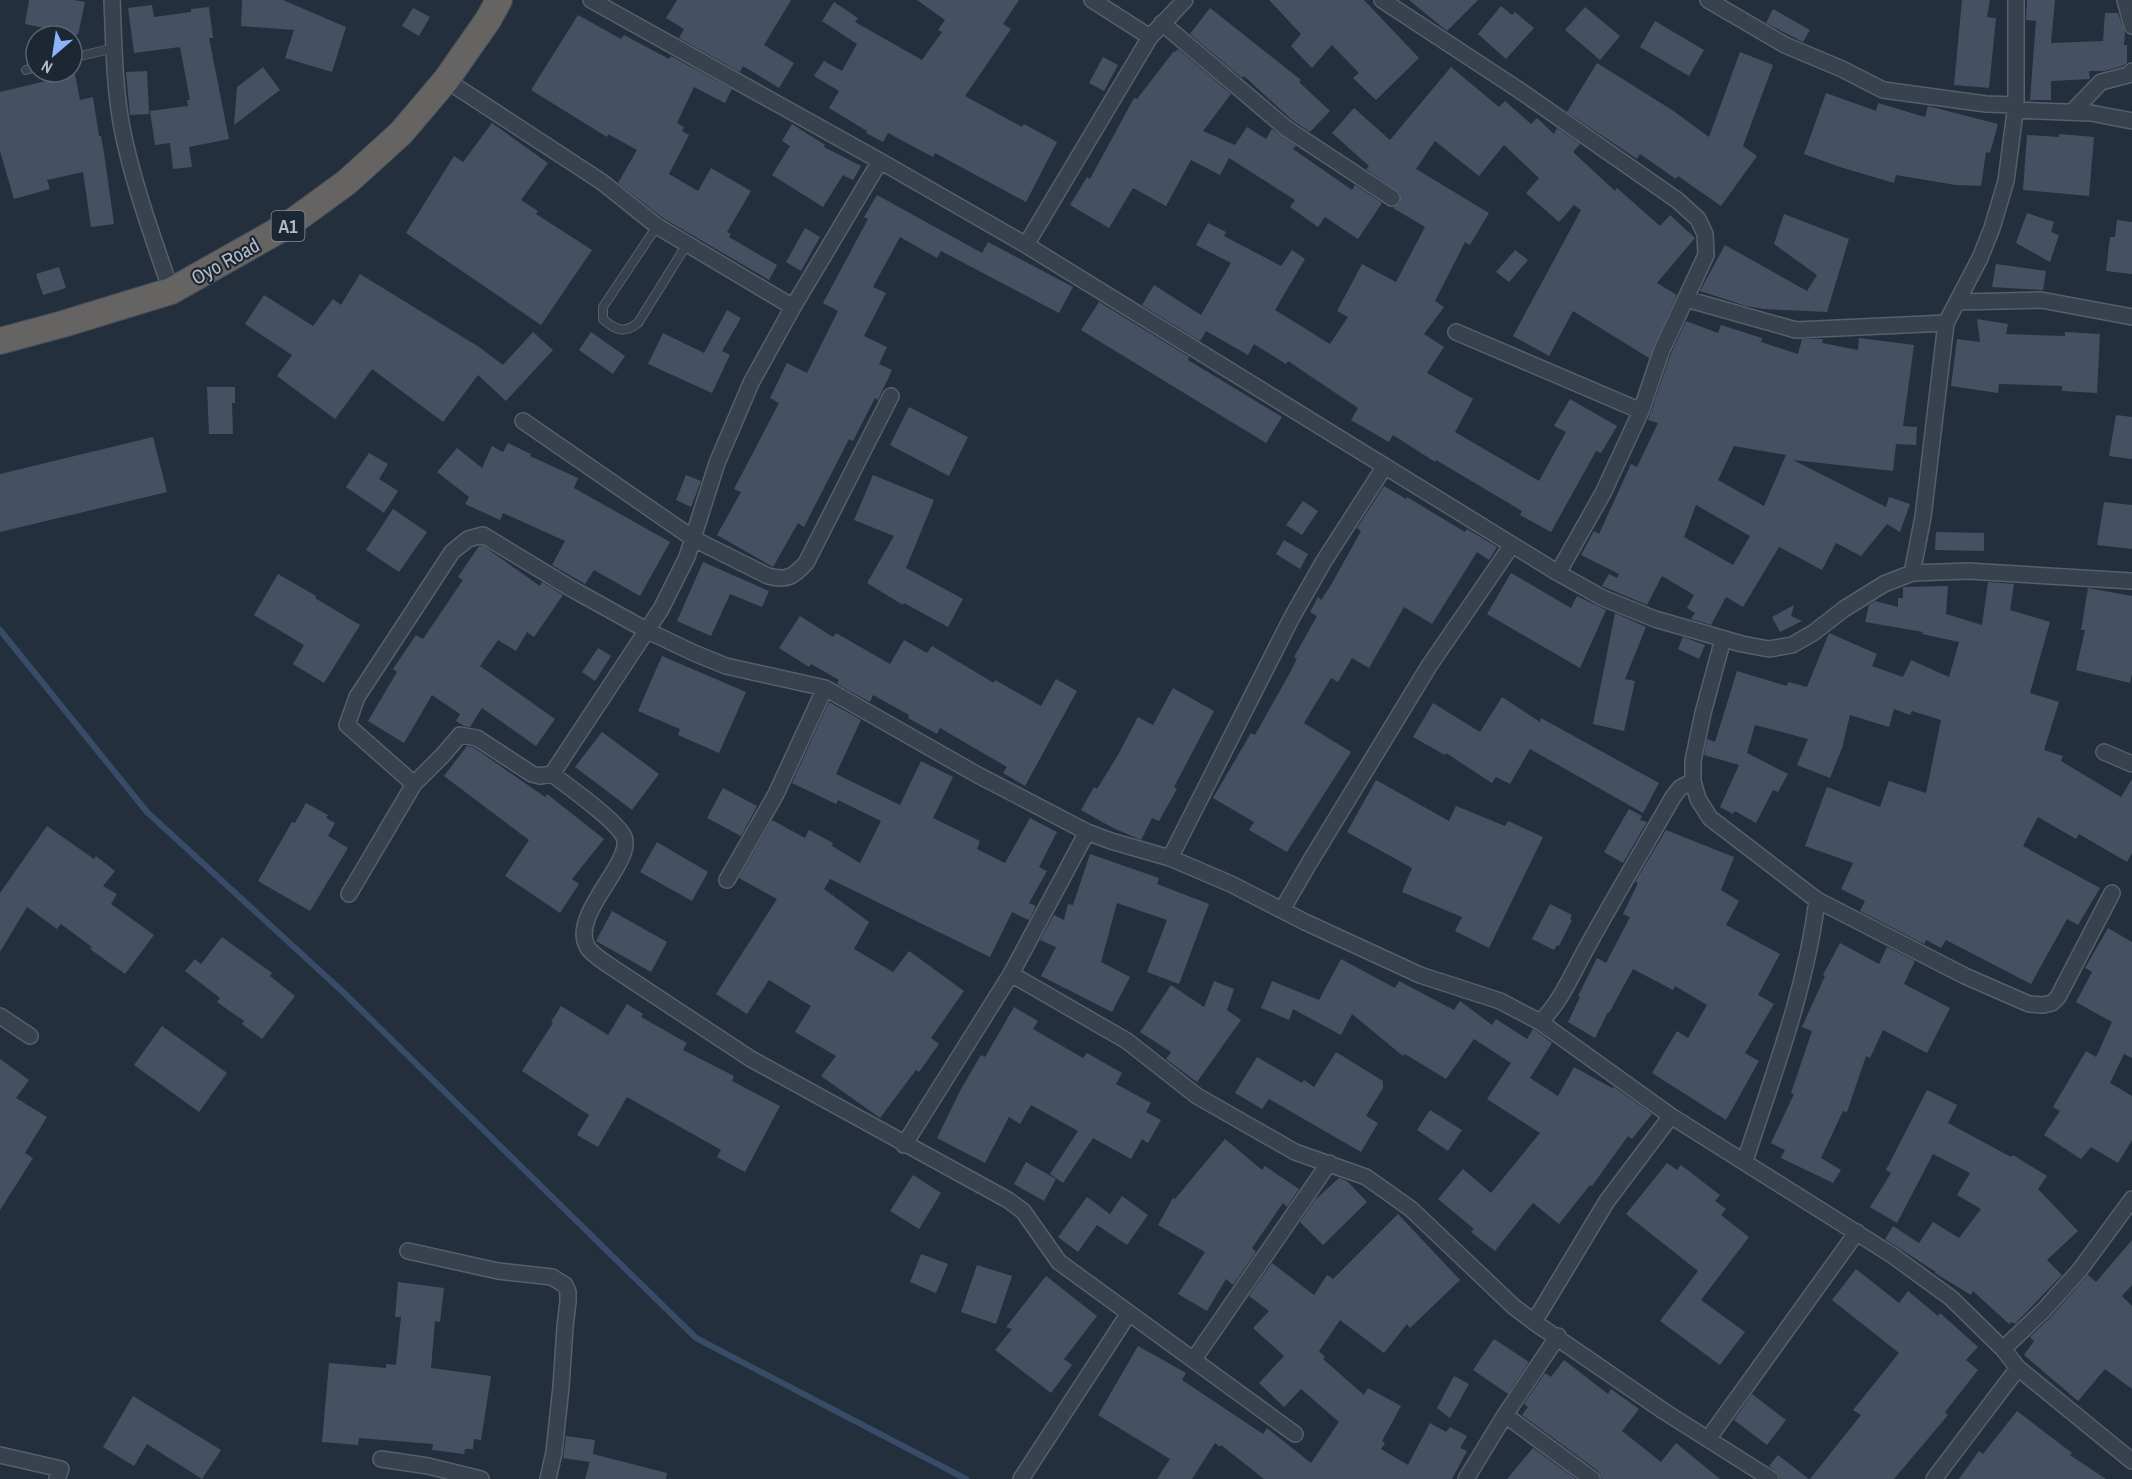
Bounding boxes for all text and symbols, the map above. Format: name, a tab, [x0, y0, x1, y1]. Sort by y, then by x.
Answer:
north arrow	[24, 24, 84, 84]
text: N	[37, 55, 56, 79]
road number: A1	[272, 211, 304, 241]
street label: Oyo Road	[186, 231, 264, 291]

